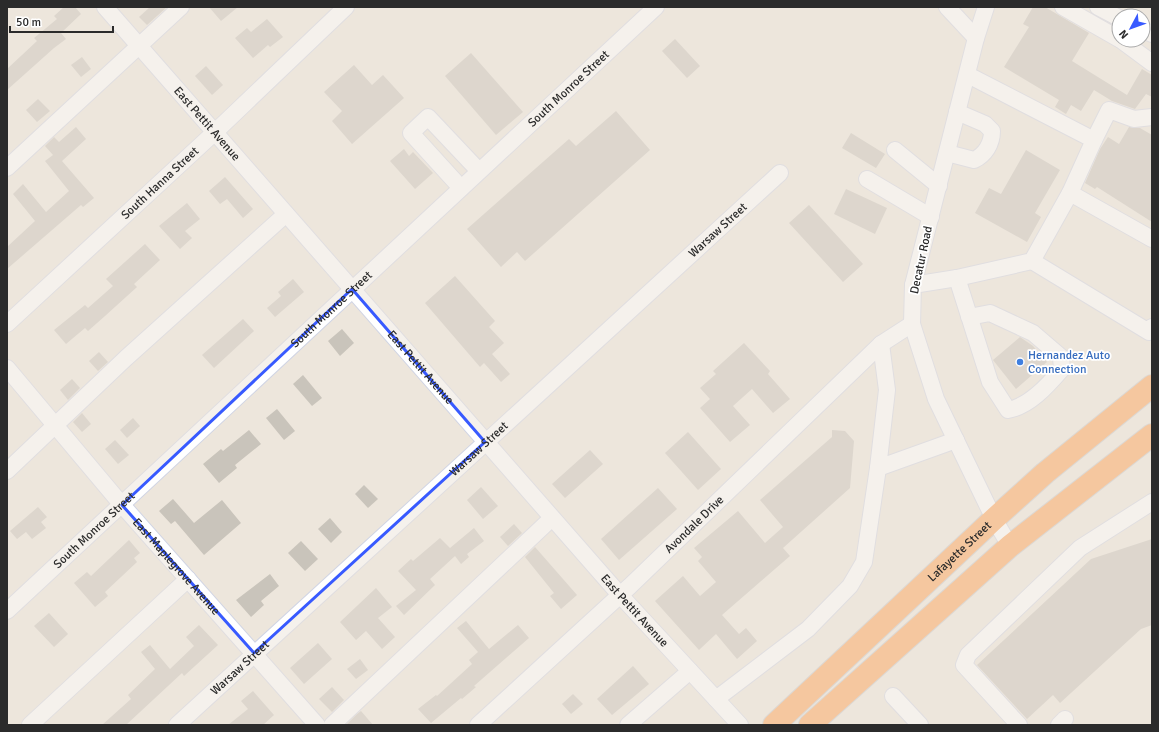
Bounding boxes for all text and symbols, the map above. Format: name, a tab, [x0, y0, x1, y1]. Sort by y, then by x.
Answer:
scale bar	[10, 8, 113, 34]
north arrow	[1111, 8, 1151, 48]
text: 50 m	[16, 15, 41, 30]
text: N	[1116, 27, 1131, 41]
street label: South Monroe Street	[525, 47, 613, 130]
street label: East Pettit Avenue	[170, 84, 243, 164]
street label: South Hanna Street	[118, 144, 202, 223]
street label: Warsaw Street	[686, 200, 750, 261]
street label: Decatur Road	[907, 225, 936, 295]
street label: South Monroe Street	[288, 268, 375, 351]
street label: East Pettit Avenue	[384, 328, 457, 408]
place label: Hernandez Auto Connection	[1028, 348, 1110, 377]
marker: Hernandez Auto Connection	[1015, 357, 1025, 367]
street label: Warsaw Street	[447, 419, 511, 480]
street label: South Monroe Street	[51, 489, 138, 572]
street label: Avondale Drive	[662, 493, 727, 557]
street label: East Maplegrove Avenue	[129, 515, 223, 618]
street label: Lafayette Street	[925, 518, 995, 585]
street label: East Pettit Avenue	[597, 571, 671, 650]
street label: Warsaw Street	[208, 637, 272, 699]

